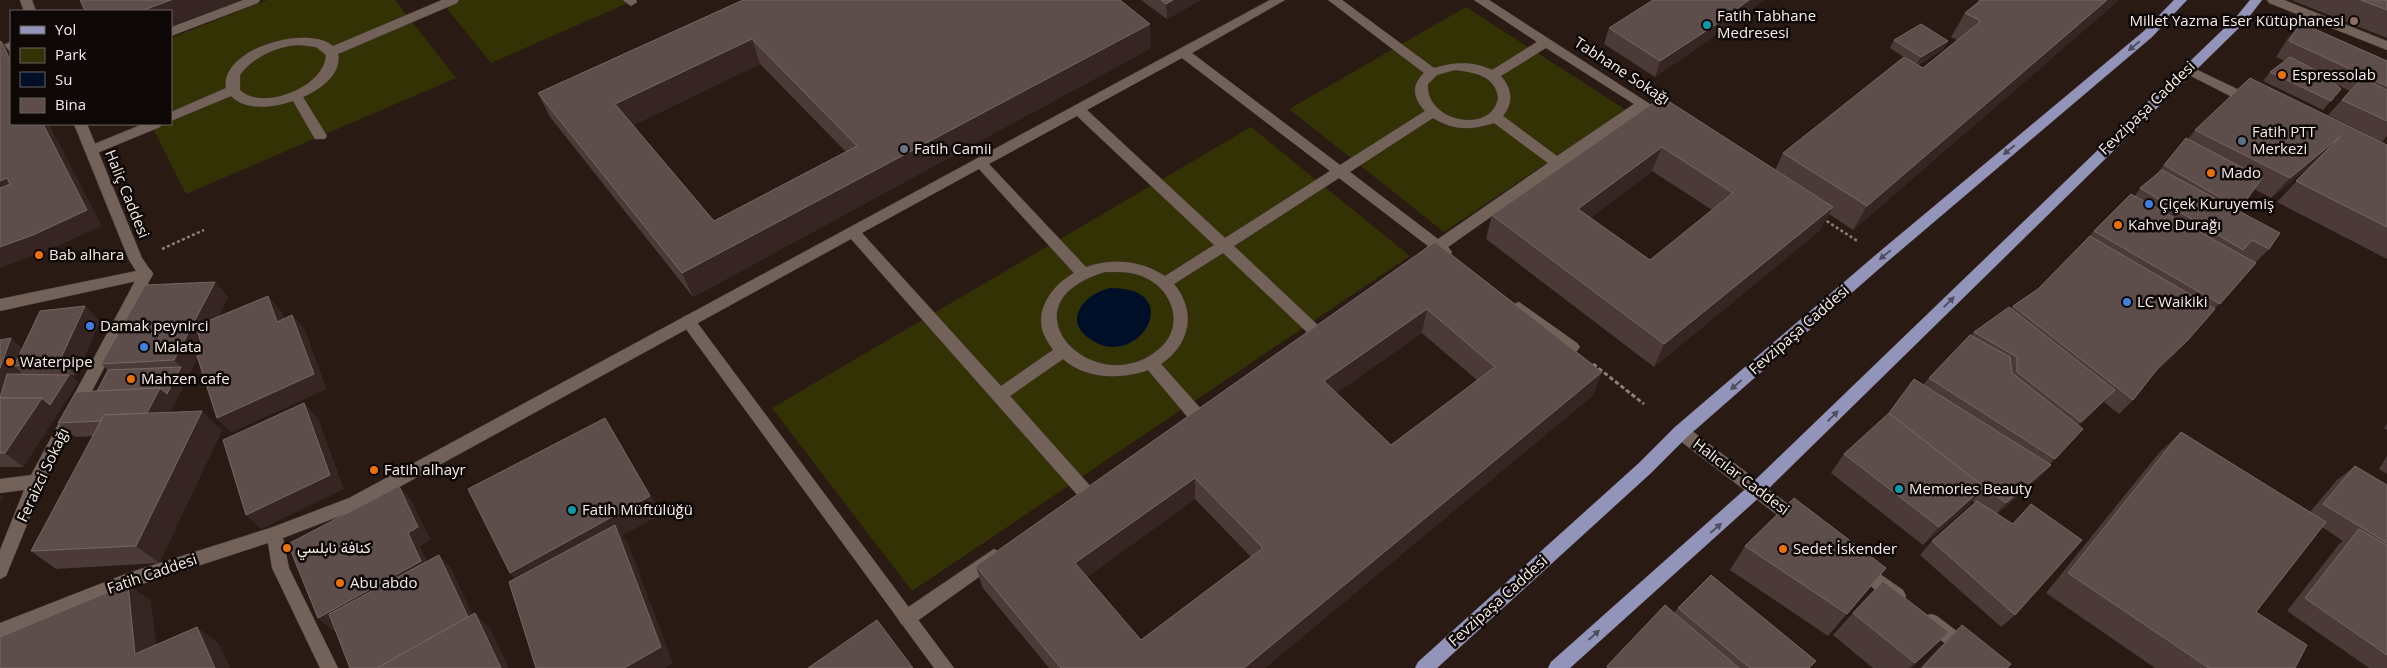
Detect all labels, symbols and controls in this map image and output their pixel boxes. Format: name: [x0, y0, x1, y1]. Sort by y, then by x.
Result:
place label: Fatih Tabhane Medresesi: [1717, 5, 1816, 42]
legend: [10, 10, 172, 125]
place label: Millet Yazma Eser Kütüphanesi: [2129, 10, 2344, 30]
marker: Millet Yazma Eser Kütüphanesi: [2348, 15, 2360, 27]
text: Yol: [55, 19, 76, 39]
marker: Fatih Tabhane Medresesi: [1701, 19, 1713, 31]
street label: Tabhane Sokağı: [1571, 32, 1674, 109]
one-way arrow: [2127, 40, 2140, 51]
text: Park: [55, 44, 86, 64]
street label: Fevzipaşa Caddesi: [2094, 56, 2199, 159]
place label: Espressolab: [2292, 64, 2376, 84]
text: Su: [55, 69, 72, 89]
marker: Espressolab: [2276, 69, 2288, 81]
text: Bina: [55, 94, 86, 114]
place label: Fatih PTT Merkezi: [2252, 121, 2317, 158]
marker: Fatih PTT Merkezi: [2236, 135, 2248, 147]
place label: Fatih Camii: [914, 138, 992, 158]
marker: Fatih Camii: [898, 143, 910, 155]
one-way arrow: [2003, 145, 2016, 156]
street label: Haliç Caddesi: [101, 147, 155, 241]
place label: Mado: [2221, 162, 2261, 182]
marker: Mado: [2205, 167, 2217, 179]
place label: Çiçek Kuruyemiş: [2159, 193, 2274, 213]
marker: Çiçek Kuruyemiş: [2143, 198, 2155, 210]
place label: Kahve Durağı: [2128, 214, 2221, 234]
marker: Kahve Durağı: [2112, 219, 2124, 231]
place label: Bab alhara: [49, 244, 124, 264]
marker: Bab alhara: [33, 249, 45, 261]
one-way arrow: [1879, 250, 1892, 261]
street label: Fevzipaşa Caddesi: [1744, 280, 1853, 378]
place label: LC Waikiki: [2137, 291, 2207, 311]
one-way arrow: [1943, 296, 1955, 308]
marker: LC Waikiki: [2121, 296, 2133, 308]
place label: Damak peynirci: [100, 315, 208, 335]
marker: Damak peynirci: [84, 320, 96, 332]
place label: Malata: [154, 336, 202, 356]
marker: Malata: [138, 341, 150, 353]
place label: Waterpipe: [20, 351, 93, 371]
marker: Waterpipe: [4, 356, 16, 368]
place label: Mahzen cafe: [141, 368, 230, 388]
marker: Mahzen cafe: [125, 373, 137, 385]
one-way arrow: [1731, 379, 1743, 391]
one-way arrow: [1827, 410, 1839, 422]
street label: Feraizci Sokağı: [12, 424, 73, 525]
street label: Halıcılar Caddesi: [1689, 433, 1794, 519]
place label: Fatih alhayr: [384, 459, 466, 479]
marker: Fatih alhayr: [368, 464, 380, 476]
place label: Memories Beauty: [1909, 478, 2032, 498]
marker: Memories Beauty: [1893, 483, 1905, 495]
place label: Fatih Müftülüğü: [582, 499, 693, 519]
marker: Fatih Müftülüğü: [566, 504, 578, 516]
one-way arrow: [1709, 523, 1722, 534]
place label: كنافة نابلسي: [297, 537, 371, 561]
place label: Sedet İskender: [1793, 538, 1897, 558]
marker: كنافة نابلسي: [281, 542, 293, 554]
marker: Sedet İskender: [1777, 543, 1789, 555]
street label: Fatih Caddesi: [104, 548, 199, 598]
street label: Fevzipaşa Caddesi: [1443, 550, 1551, 650]
place label: Abu abdo: [350, 572, 417, 592]
marker: Abu abdo: [334, 577, 346, 589]
one-way arrow: [1587, 630, 1600, 641]

